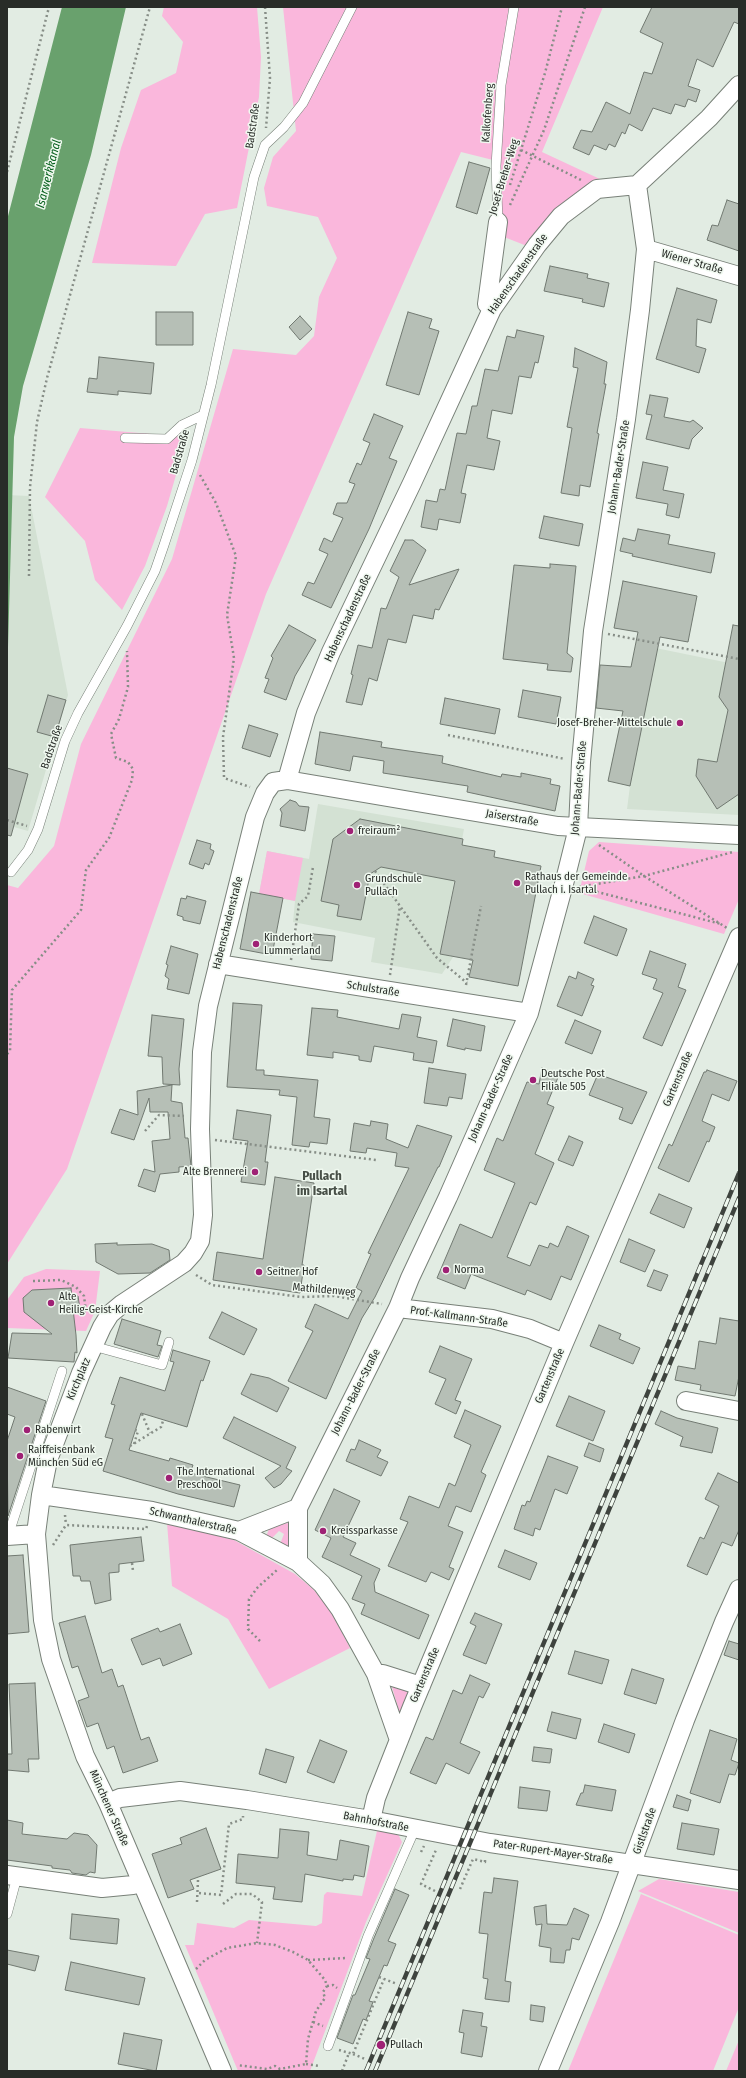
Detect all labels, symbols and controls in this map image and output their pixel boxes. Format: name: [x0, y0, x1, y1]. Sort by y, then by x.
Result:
street label: Kalkofenberg: [479, 83, 497, 143]
street label: Badstraße: [243, 102, 263, 150]
street label: Josef-Breher-Weg: [486, 137, 522, 217]
water label: Isarwerkkanal: [34, 138, 64, 210]
street label: Habenschadenstraße: [485, 231, 551, 317]
street label: Wiener Straße: [660, 247, 724, 277]
street label: Johann-Bader-Straße: [605, 419, 633, 515]
street label: Badstraße: [167, 428, 193, 476]
street label: Habenschadenstraße: [322, 572, 374, 664]
place label: Josef-Breher-Mittelschule: [557, 716, 672, 730]
marker: Josef-Breher-Mittelschule: [675, 718, 685, 728]
street label: Badstraße: [38, 723, 66, 771]
street label: Johann-Bader-Straße: [568, 740, 590, 836]
street label: Jaiserstraße: [485, 807, 539, 829]
place label: freiraum²: [358, 824, 400, 838]
marker: freiraum²: [345, 826, 355, 836]
place label: Rathaus der Gemeinde Pullach i. Isartal: [525, 870, 627, 896]
place label: Grundschule Pullach: [365, 872, 422, 898]
street label: Habenschadenstraße: [210, 875, 246, 971]
marker: Rathaus der Gemeinde Pullach i. Isartal: [512, 878, 522, 888]
marker: Grundschule Pullach: [352, 880, 362, 890]
place label: Kinderhort Lummerland: [264, 931, 321, 957]
marker: Kinderhort Lummerland: [251, 939, 261, 949]
street label: Schulstraße: [346, 978, 400, 1000]
street label: Gartenstraße: [660, 1049, 696, 1109]
street label: Johann-Bader-Straße: [466, 1052, 516, 1144]
place label: Deutsche Post Filiale 505: [541, 1067, 605, 1093]
marker: Deutsche Post Filiale 505: [528, 1075, 538, 1085]
place label: Alte Brennerei: [183, 1165, 247, 1179]
marker: Alte Brennerei: [250, 1167, 260, 1177]
district label: Pullach im Isartal: [297, 1168, 347, 1199]
place label: Norma: [454, 1263, 484, 1277]
place label: Seitner Hof: [267, 1265, 318, 1279]
marker: Norma: [441, 1265, 451, 1275]
marker: Seitner Hof: [254, 1267, 264, 1277]
street label: Mathildenweg: [292, 1281, 356, 1299]
place label: Alte Heilig-Geist-Kirche: [59, 1290, 143, 1316]
marker: Alte Heilig-Geist-Kirche: [46, 1298, 56, 1308]
street label: Prof.-Kallmann-Straße: [409, 1304, 509, 1330]
street label: Gartenstraße: [532, 1346, 568, 1406]
street label: Johann-Bader-Straße: [329, 1347, 383, 1437]
street label: Kirchplatz: [64, 1356, 94, 1402]
place label: Rabenwirt: [35, 1423, 81, 1437]
marker: Rabenwirt: [22, 1425, 32, 1435]
place label: Raiffeisenbank München Süd eG: [28, 1443, 103, 1469]
marker: Raiffeisenbank München Süd eG: [15, 1451, 25, 1461]
place label: The International Preschool: [177, 1465, 255, 1491]
marker: The International Preschool: [164, 1473, 174, 1483]
street label: Schwanthalerstraße: [148, 1505, 238, 1537]
place label: Kreissparkasse: [331, 1524, 398, 1538]
marker: Kreissparkasse: [318, 1526, 328, 1536]
street label: Gartenstraße: [407, 1645, 443, 1705]
street label: Münchener Straße: [86, 1768, 132, 1848]
street label: Gistlstraße: [630, 1806, 660, 1856]
street label: Bahnhofstraße: [342, 1809, 410, 1835]
street label: Pater-Rupert-Mayer-Straße: [492, 1837, 614, 1867]
place label: Pullach: [390, 2038, 423, 2052]
marker: Pullach: [375, 2039, 387, 2051]

